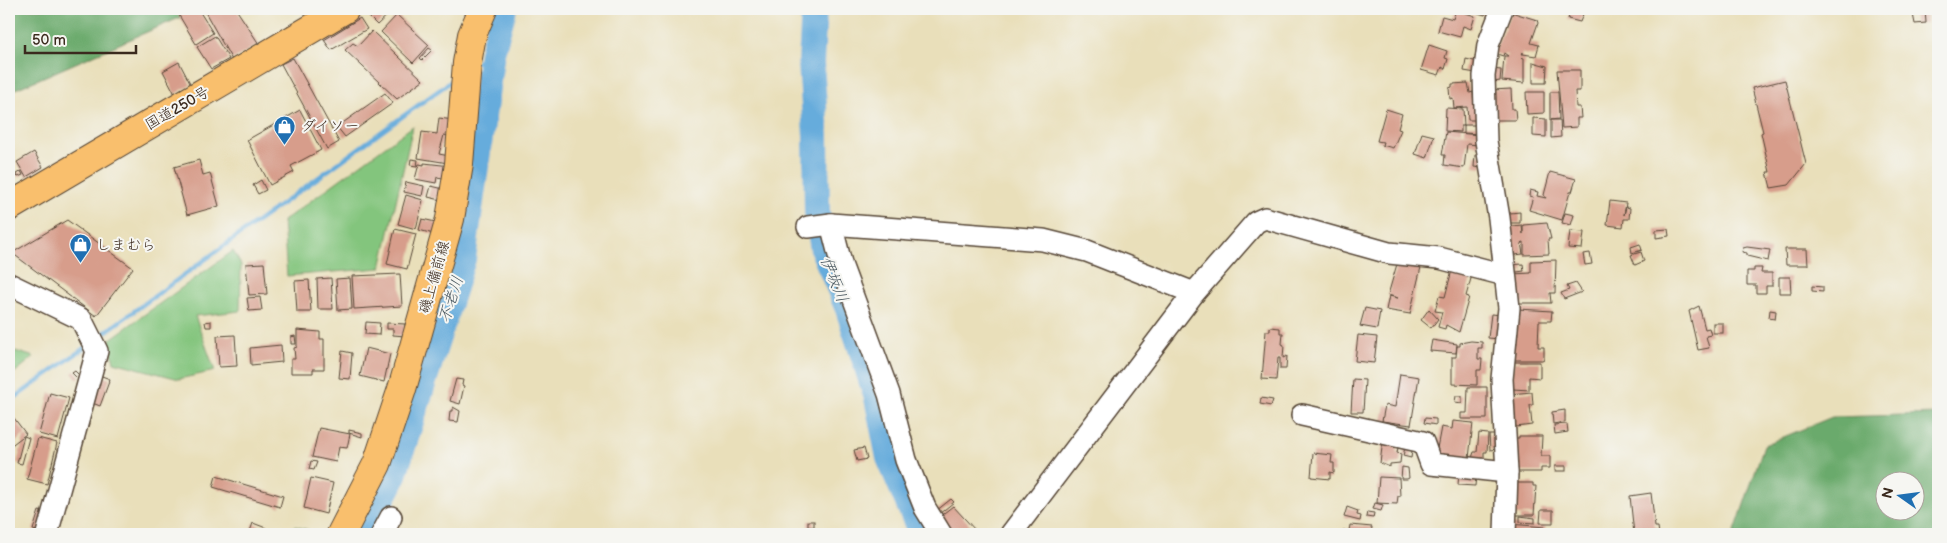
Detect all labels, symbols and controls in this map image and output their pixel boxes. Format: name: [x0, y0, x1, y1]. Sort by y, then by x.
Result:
scale bar: [25, 22, 136, 54]
text: 50 m: [32, 31, 66, 50]
street label: 国道250号: [142, 82, 213, 134]
shop icon: ダイソー: [273, 114, 297, 145]
place label: ダイソー: [301, 117, 360, 136]
shop icon: しまむら: [68, 233, 92, 264]
place label: しまむら: [96, 236, 156, 255]
street label: 磯上備前線: [415, 238, 454, 316]
water label: 伊坂川: [816, 254, 851, 305]
water label: 不老川: [435, 274, 468, 325]
north arrow: [1874, 470, 1924, 520]
text: N: [1878, 486, 1897, 500]

